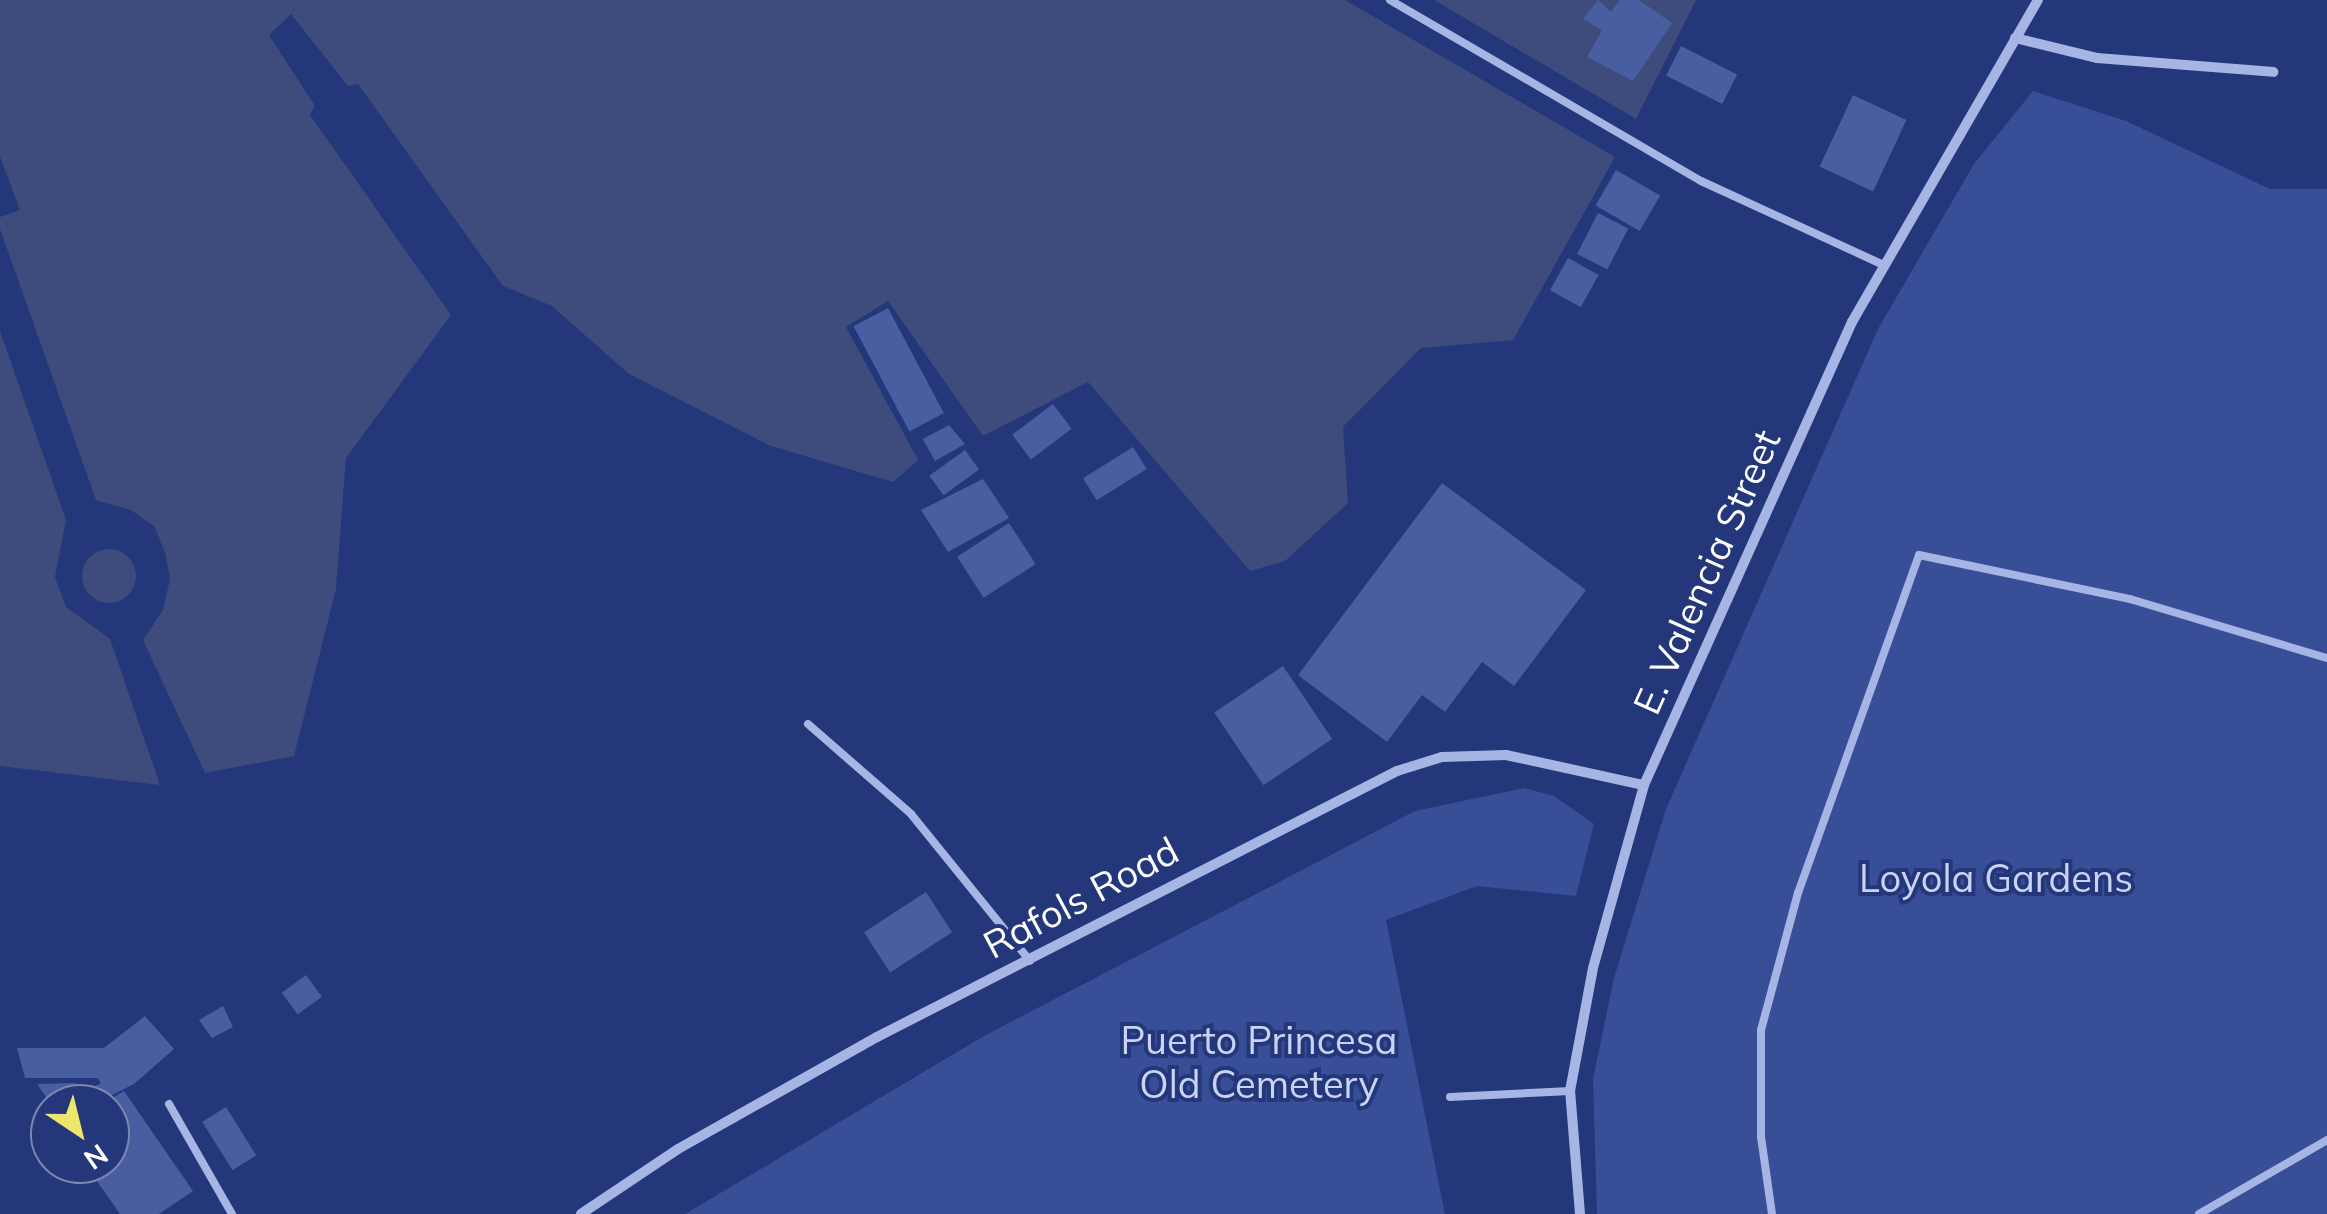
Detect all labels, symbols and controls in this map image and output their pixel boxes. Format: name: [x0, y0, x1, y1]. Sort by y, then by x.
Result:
street label: E. Valencia Street: [1624, 423, 1790, 721]
street label: Rafols Road: [976, 828, 1186, 968]
park label: Loyola Gardens: [1859, 856, 2133, 902]
park label: Puerto Princesa Old Cemetery: [1121, 1018, 1397, 1108]
north arrow: [30, 1084, 130, 1184]
text: N: [78, 1137, 115, 1178]

